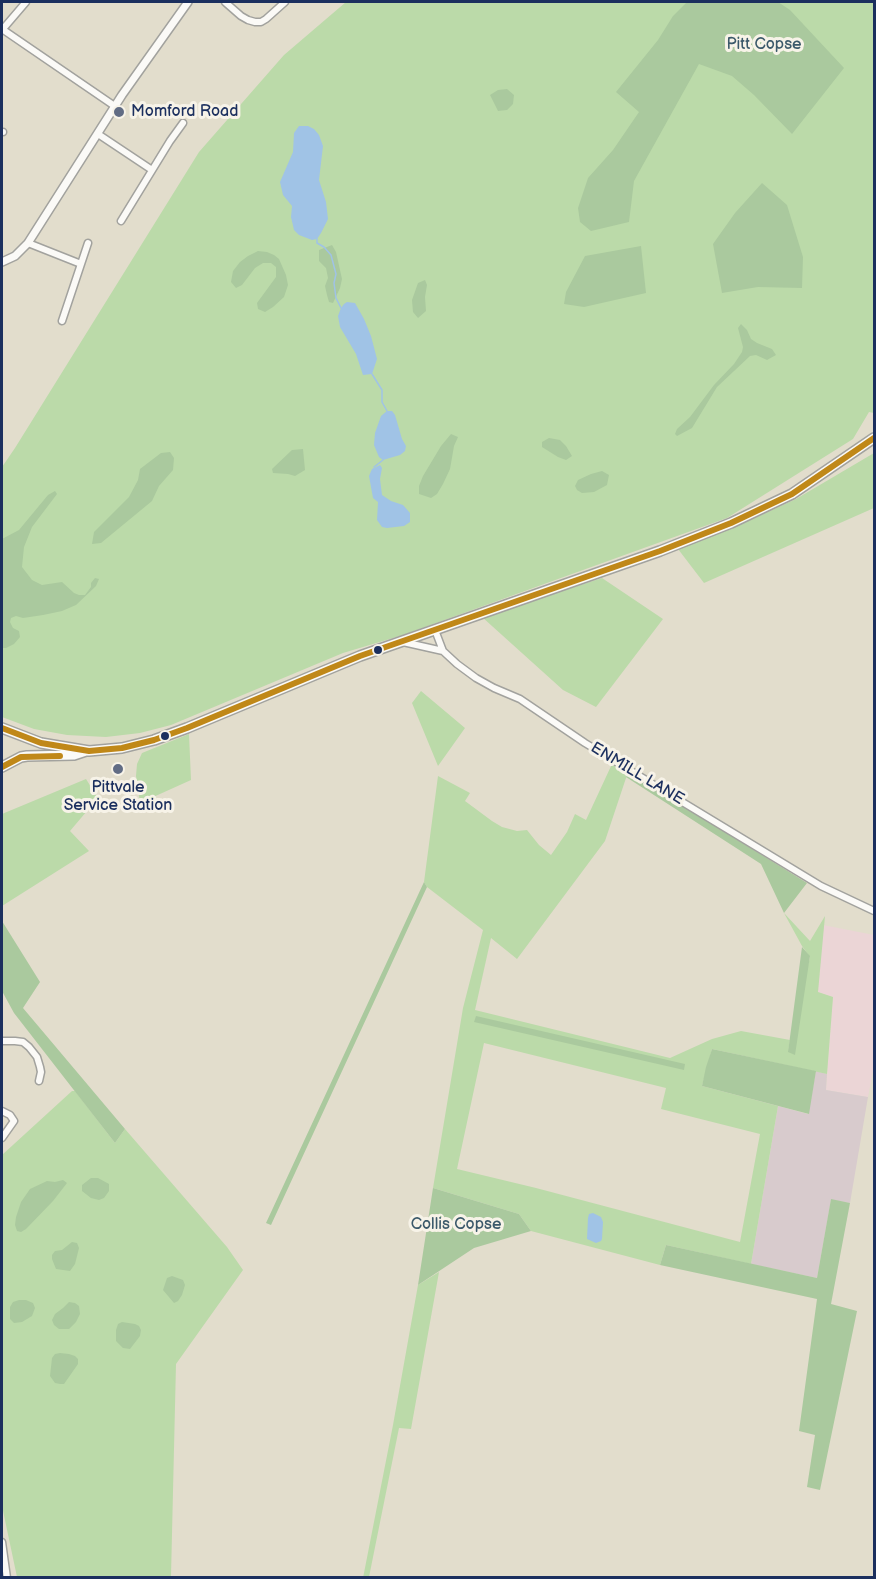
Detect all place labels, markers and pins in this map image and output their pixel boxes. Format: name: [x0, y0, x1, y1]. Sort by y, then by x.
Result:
place label: Momford Road: [131, 102, 238, 122]
marker: Momford Road: [112, 105, 126, 119]
unlabelled marker: [372, 644, 384, 656]
unlabelled marker: [159, 730, 171, 742]
marker: Pittvale Service Station: [111, 762, 125, 776]
place label: Pittvale Service Station: [64, 778, 172, 816]

